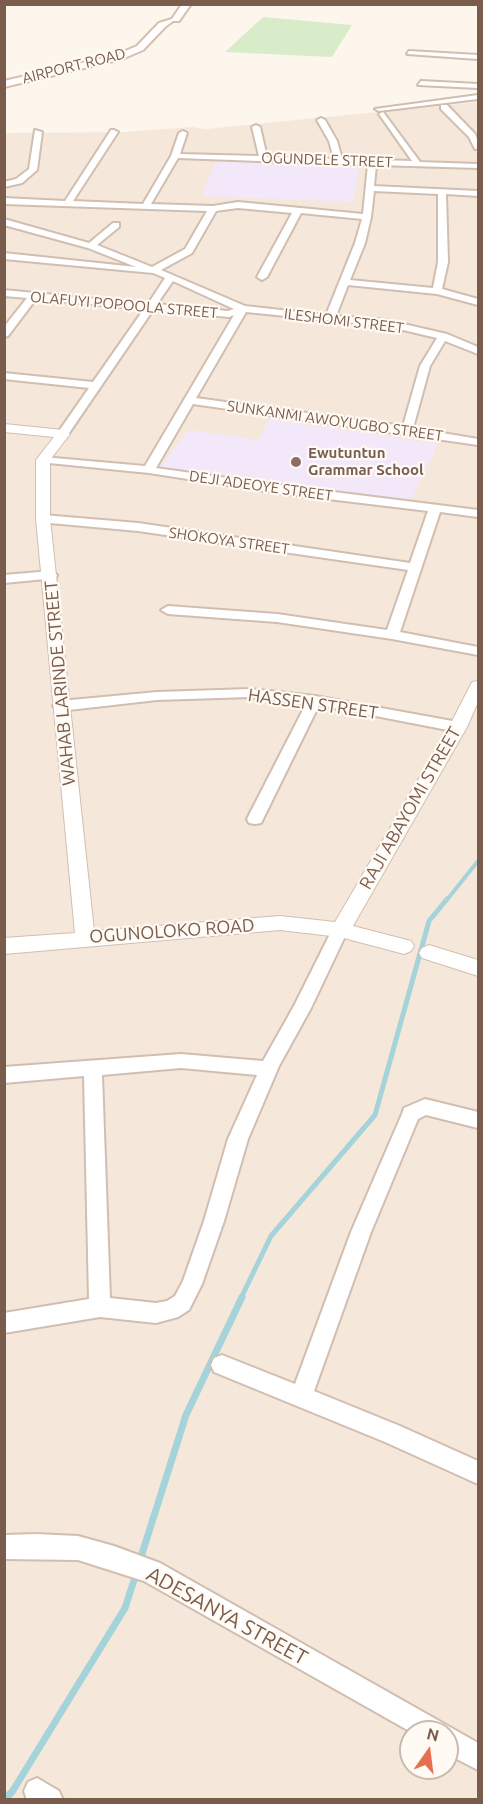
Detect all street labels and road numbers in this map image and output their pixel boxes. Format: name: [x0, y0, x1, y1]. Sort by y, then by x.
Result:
street label: AIRPORT ROAD: [20, 44, 128, 88]
street label: OGUNDELE STREET: [261, 149, 393, 171]
street label: OLAFUYI POPOOLA STREET: [29, 288, 219, 322]
street label: ILESHOMI STREET: [283, 305, 405, 337]
street label: SUNKANMI AWOYUGBO STREET: [226, 397, 444, 445]
street label: DEJI ADEOYE STREET: [188, 467, 334, 505]
street label: SHOKOYA STREET: [168, 524, 290, 558]
street label: WAHAB LARINDE STREET: [40, 580, 80, 786]
street label: HASSEN STREET: [246, 684, 380, 724]
street label: RAJI ABAYOMI STREET: [355, 723, 465, 893]
street label: OGUNOLOKO ROAD: [89, 914, 255, 948]
street label: ADESANYA STREET: [142, 1561, 312, 1671]

